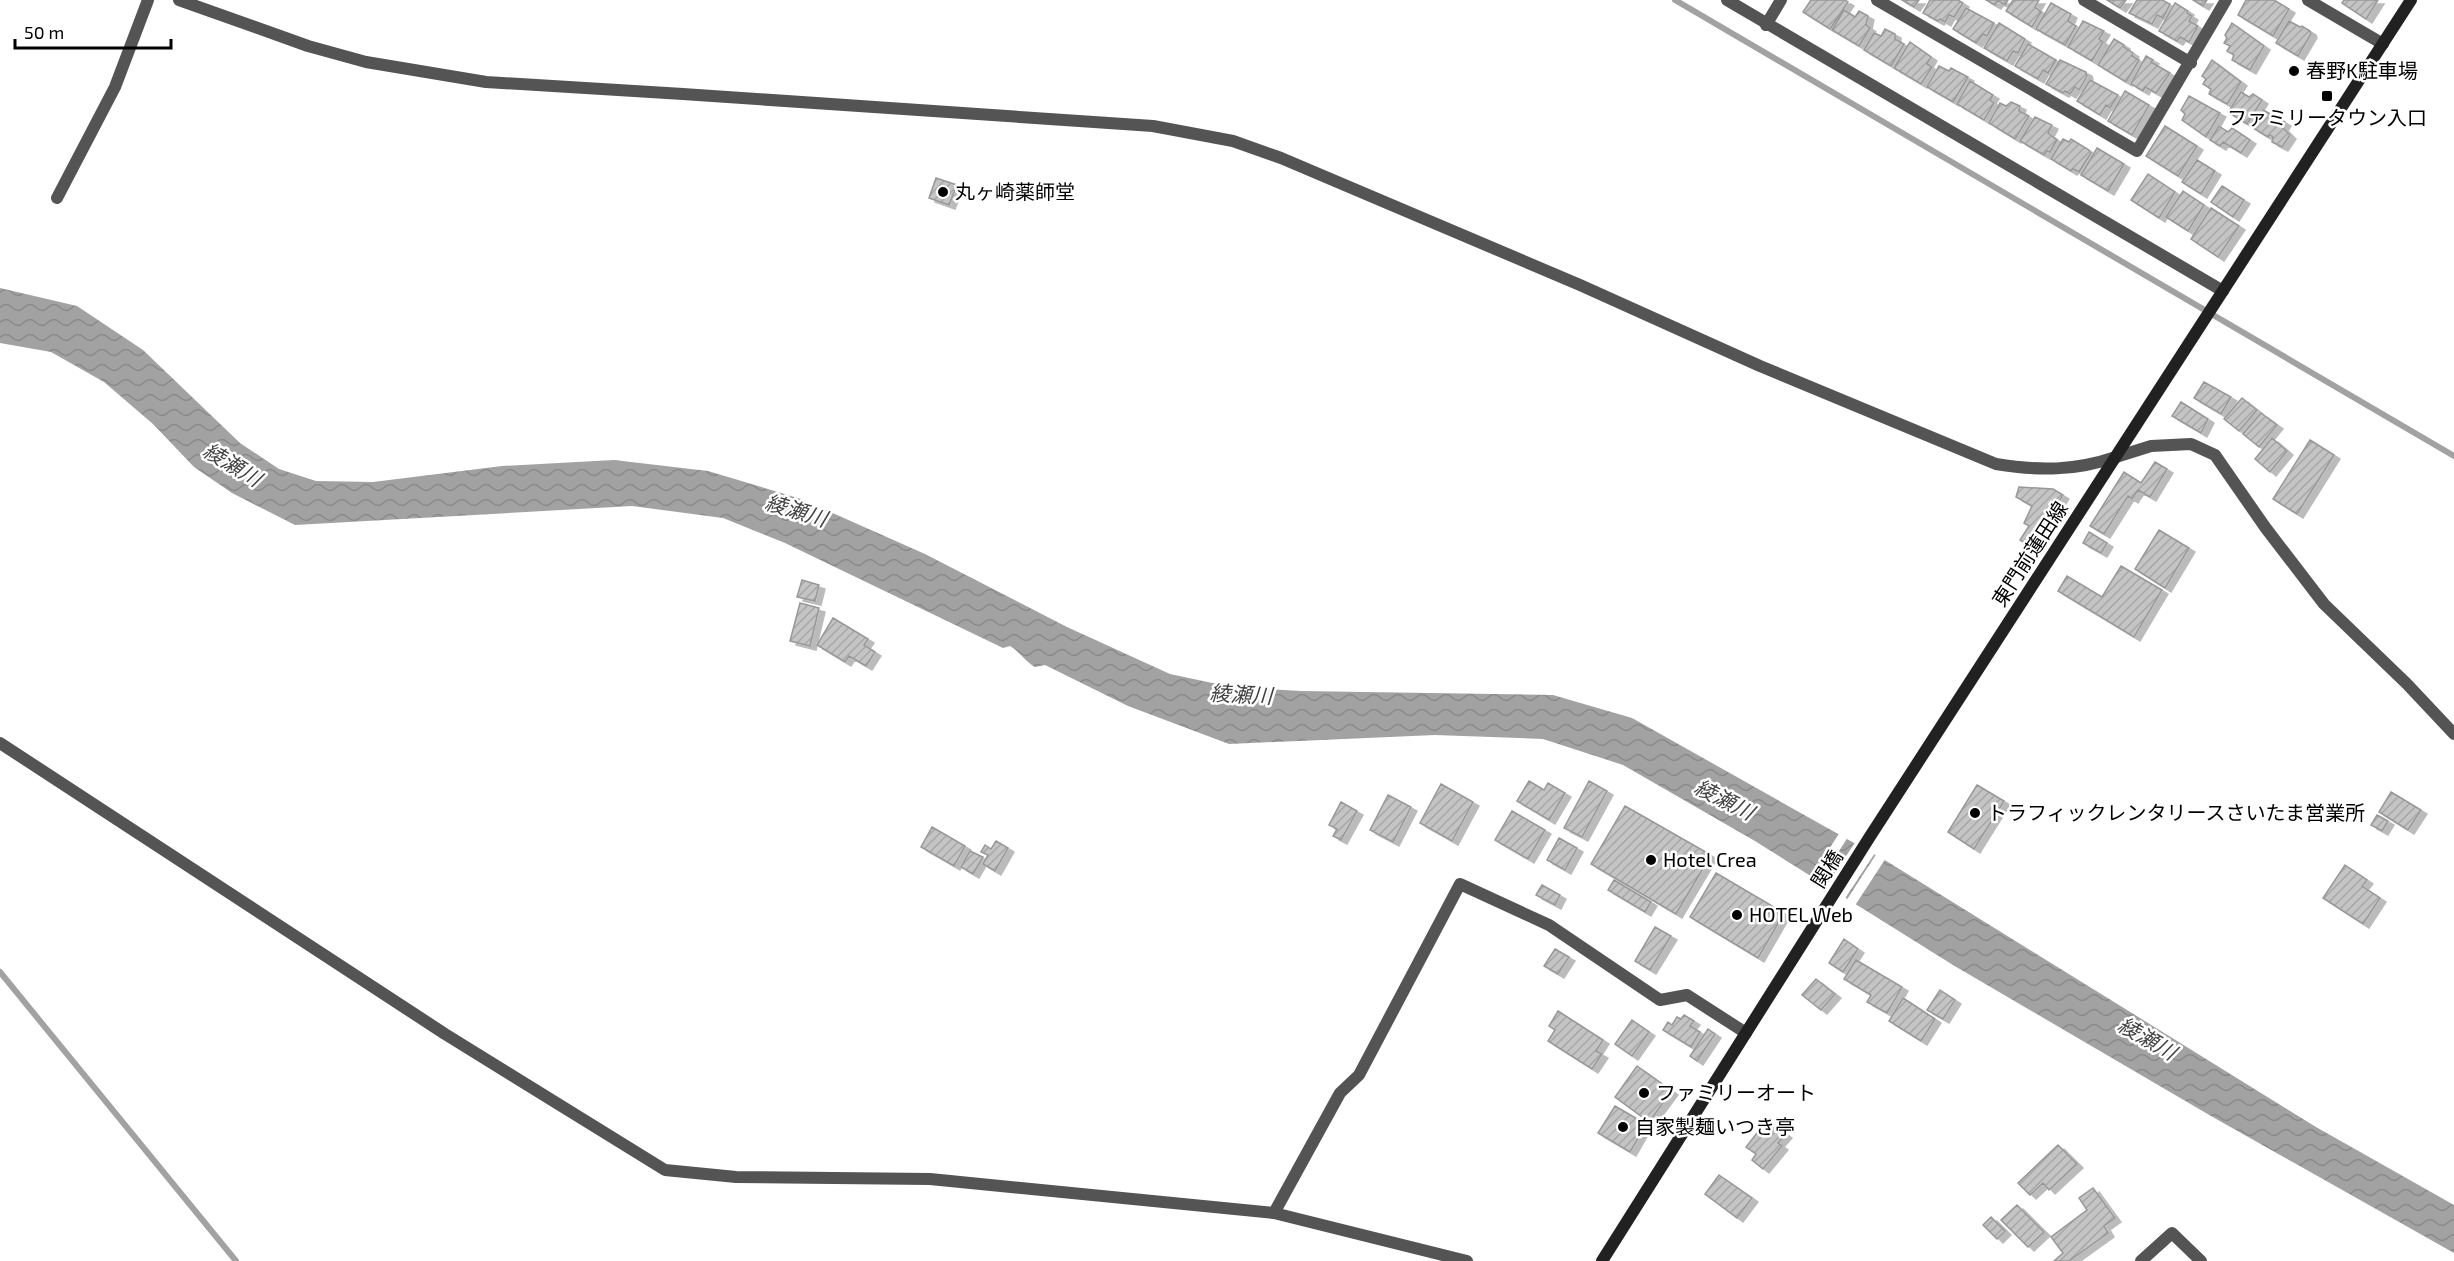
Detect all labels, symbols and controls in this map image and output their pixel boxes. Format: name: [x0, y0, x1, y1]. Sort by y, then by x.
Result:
scale bar: [15, 12, 171, 50]
text: 50 m: [24, 21, 64, 43]
place label: 春野K駐車場: [2306, 58, 2418, 82]
marker: 春野K駐車場: [2287, 64, 2301, 78]
marker: ファミリータウン入口: [2320, 89, 2334, 103]
place label: ファミリータウン入口: [2227, 105, 2427, 129]
place label: 丸ヶ崎薬師堂: [955, 179, 1075, 203]
marker: 丸ヶ崎薬師堂: [936, 185, 950, 199]
water label: 綾瀬川: [199, 437, 268, 492]
water label: 綾瀬川: [763, 488, 832, 531]
street label: 東門前蓮田線: [1986, 497, 2072, 610]
water label: 綾瀬川: [1209, 679, 1275, 708]
water label: 綾瀬川: [1691, 773, 1760, 825]
place label: トラフィックレンタリースさいたま営業所: [1987, 800, 2365, 824]
marker: トラフィックレンタリースさいたま営業所: [1968, 806, 1982, 820]
street label: 関橋: [1805, 845, 1847, 892]
place label: Hotel Crea: [1663, 847, 1757, 871]
marker: Hotel Crea: [1644, 853, 1658, 867]
place label: HOTEL Web: [1749, 902, 1853, 926]
marker: HOTEL Web: [1730, 908, 1744, 922]
water label: 綾瀬川: [2114, 1011, 2183, 1065]
place label: ファミリーオート: [1656, 1080, 1816, 1104]
marker: ファミリーオート: [1637, 1086, 1651, 1100]
place label: 自家製麺いつき亭: [1635, 1114, 1795, 1138]
marker: 自家製麺いつき亭: [1616, 1120, 1630, 1134]

